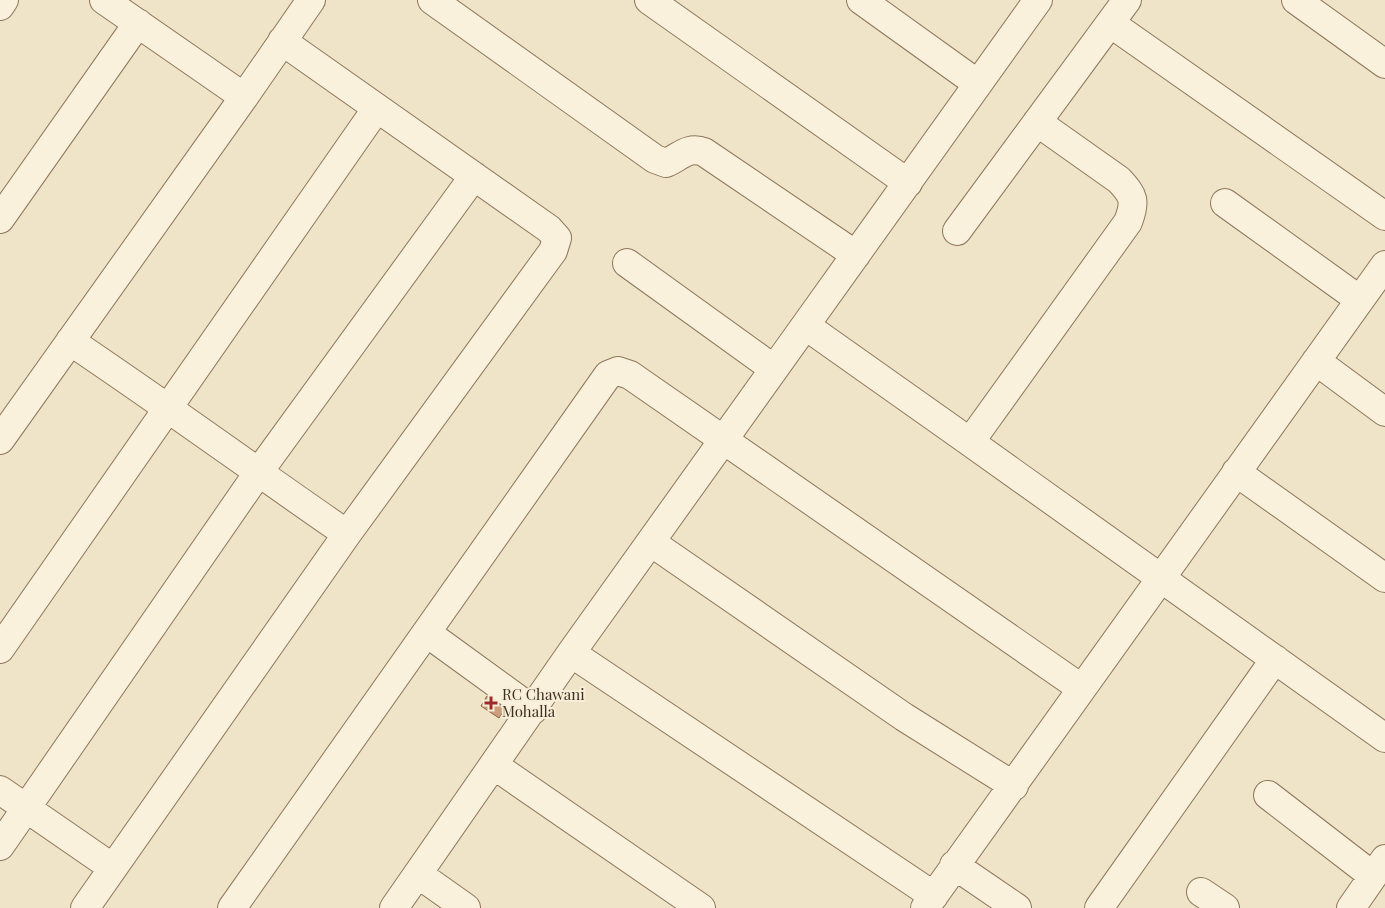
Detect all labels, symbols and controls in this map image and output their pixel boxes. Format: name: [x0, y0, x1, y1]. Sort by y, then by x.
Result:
place label: RC Chawani Mohalla: [502, 684, 585, 721]
marker: RC Chawani Mohalla: [484, 696, 498, 710]

